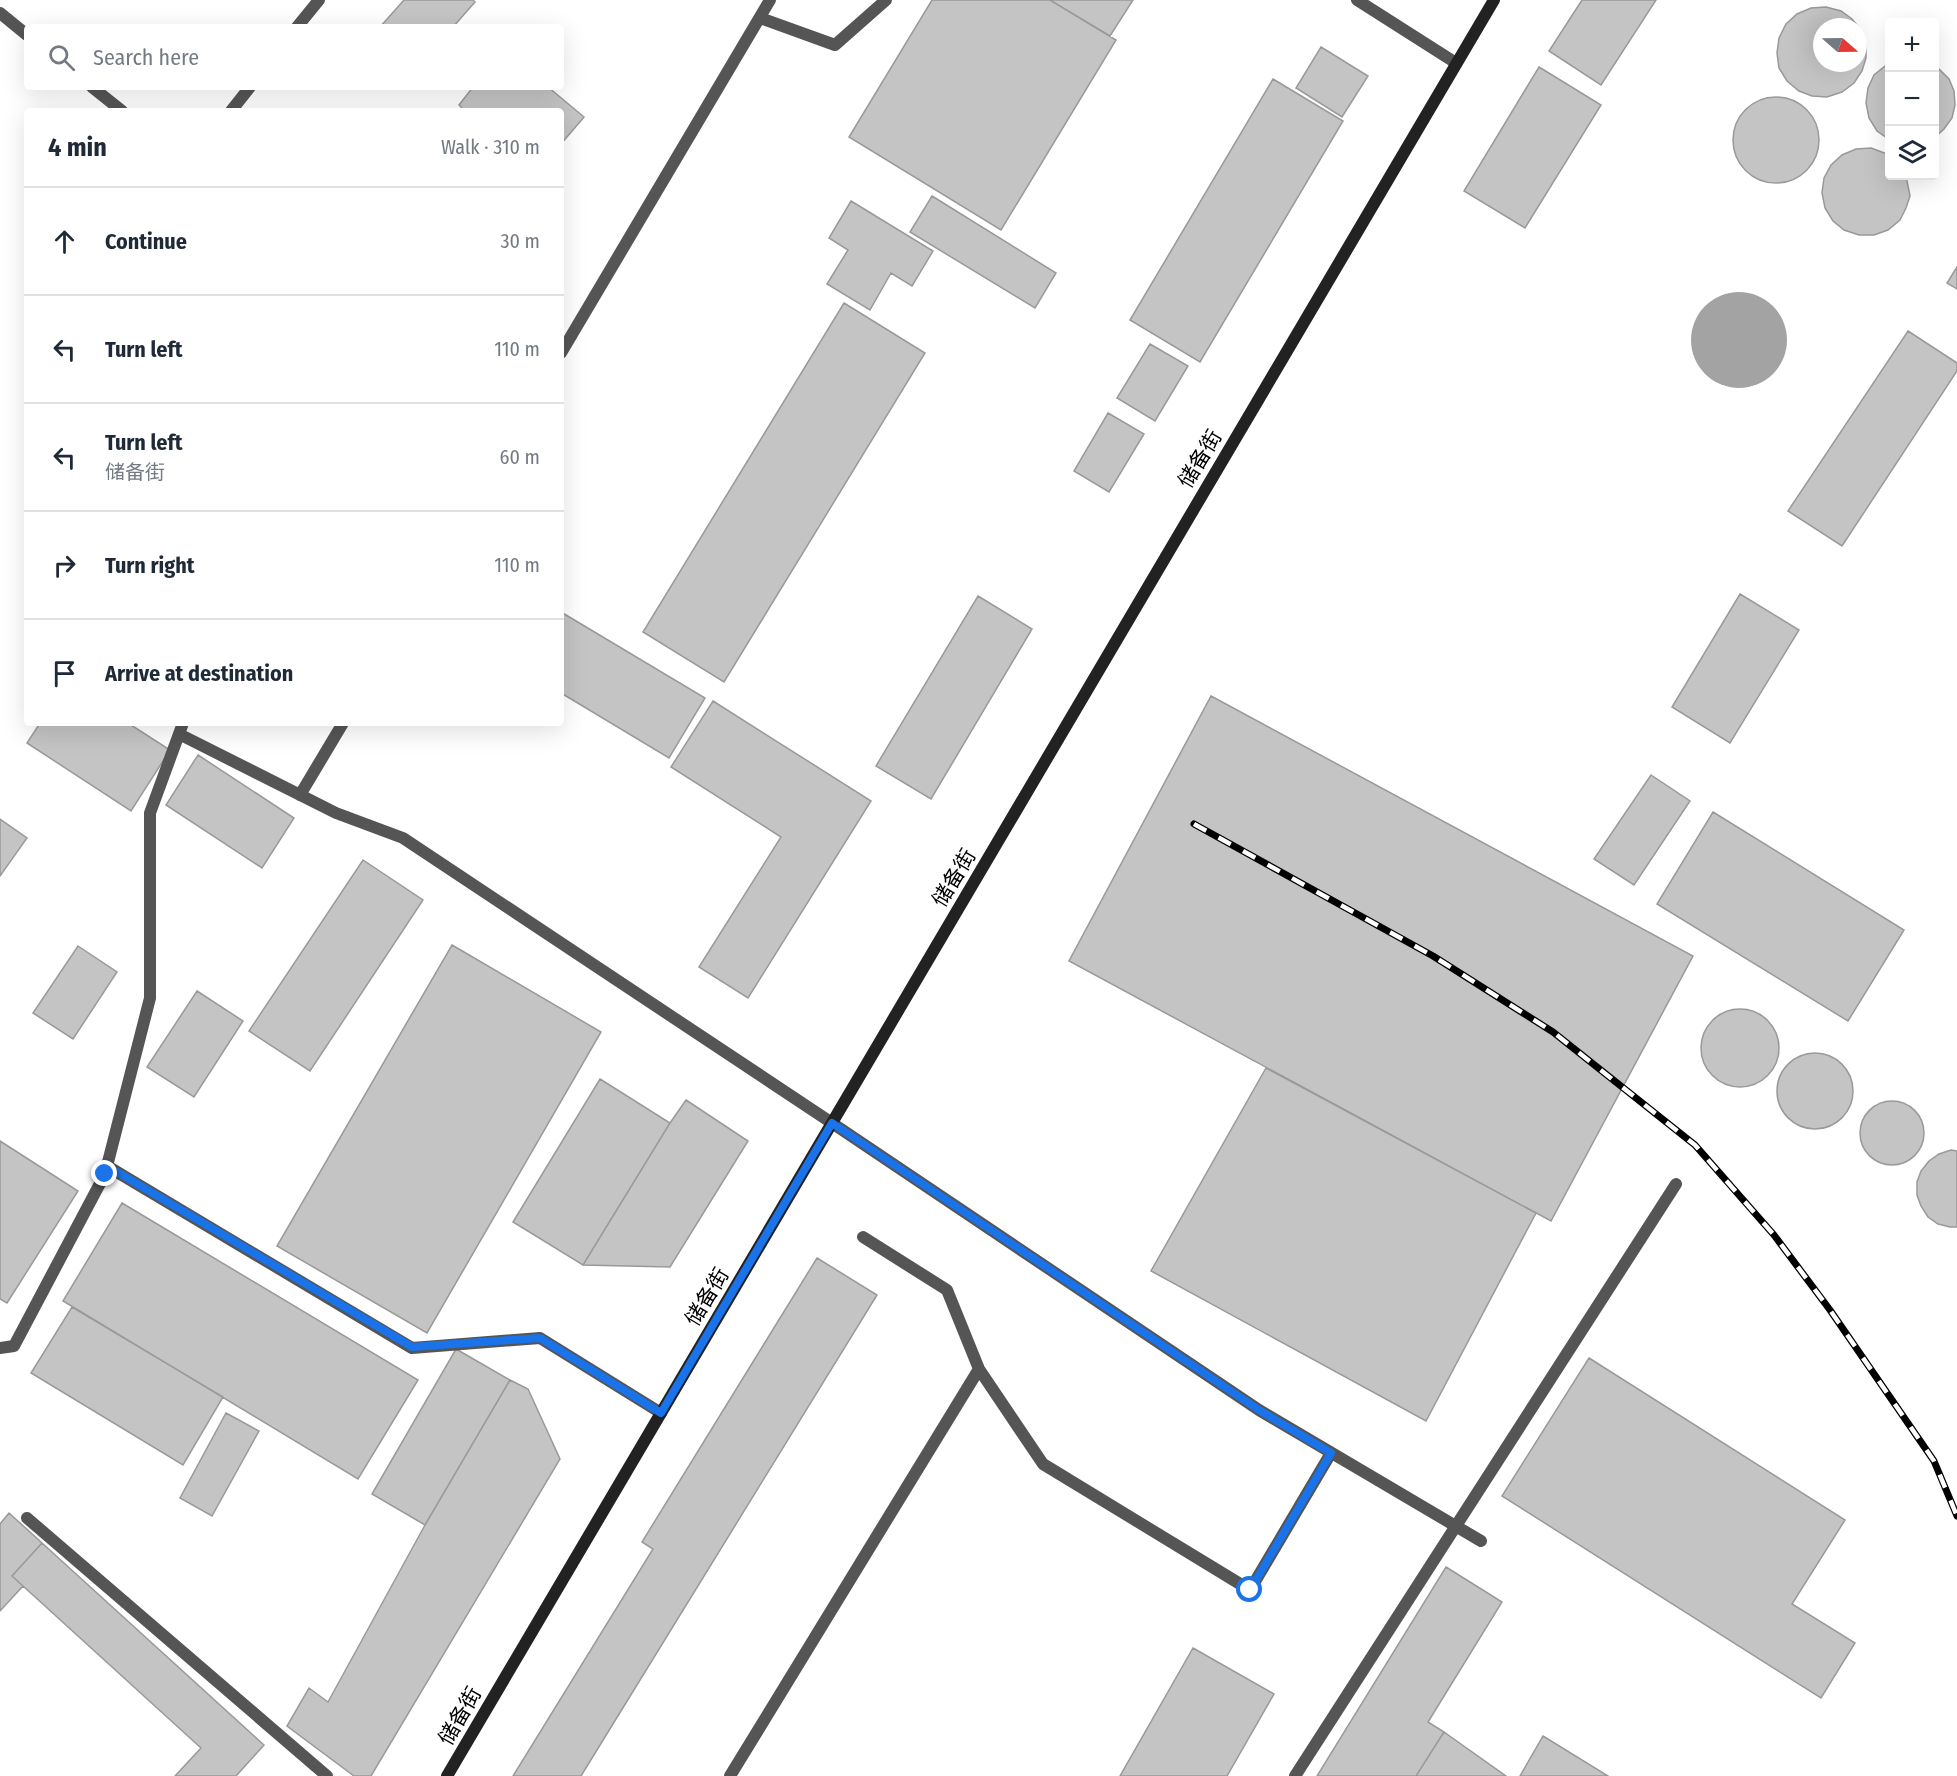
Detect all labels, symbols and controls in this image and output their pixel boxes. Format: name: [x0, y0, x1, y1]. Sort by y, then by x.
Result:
north arrow: [1813, 18, 1867, 72]
map controls: [1885, 18, 1939, 180]
button: +: [1885, 18, 1939, 72]
search box: [24, 24, 564, 90]
icon: search: [45, 41, 78, 74]
text: Search here: [93, 44, 199, 71]
button: −: [1885, 72, 1939, 126]
button: layers: [1885, 126, 1939, 180]
text: 4 min: [48, 132, 107, 163]
text: Walk · 310 m: [441, 135, 540, 159]
icon: ahead: [48, 225, 81, 258]
text: Continue: [105, 228, 187, 255]
text: 30 m: [500, 229, 540, 253]
icon: left: [48, 333, 81, 366]
text: Turn left: [105, 336, 183, 363]
text: 110 m: [494, 337, 540, 361]
street label: 储备街: [1173, 425, 1227, 493]
text: Turn left: [105, 429, 183, 456]
icon: left: [48, 441, 81, 474]
text: 60 m: [500, 445, 540, 469]
text: 储备街: [105, 460, 165, 484]
icon: right: [48, 549, 81, 582]
text: Turn right: [105, 552, 194, 579]
text: 110 m: [494, 553, 540, 577]
icon: arrive: [48, 657, 81, 690]
text: Arrive at destination: [105, 660, 293, 687]
street label: 储备街: [927, 844, 981, 912]
route end: [91, 1160, 117, 1186]
street label: 储备街: [680, 1263, 734, 1331]
route start: [1236, 1576, 1262, 1602]
street label: 储备街: [433, 1682, 487, 1750]

